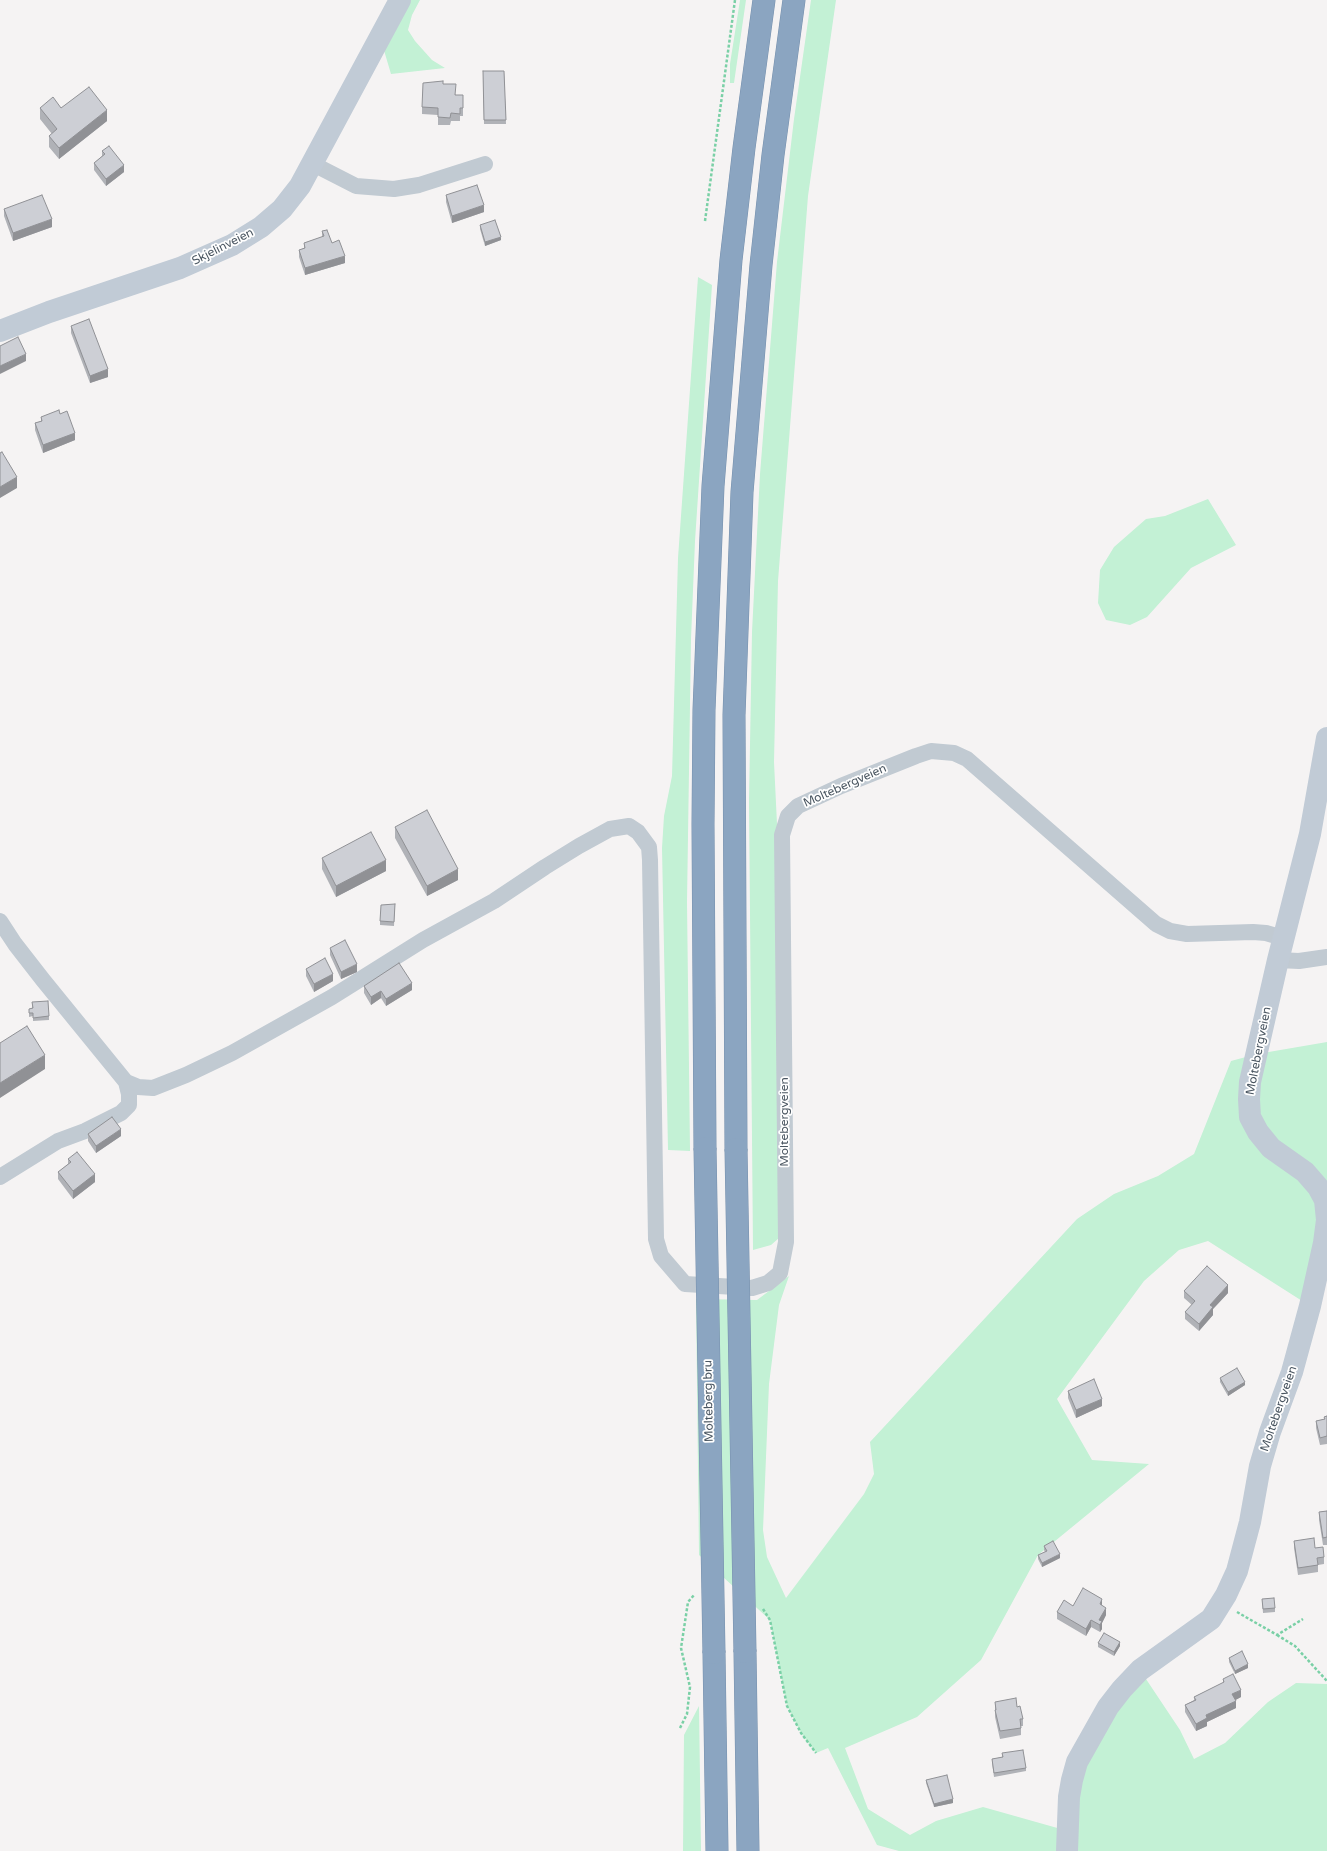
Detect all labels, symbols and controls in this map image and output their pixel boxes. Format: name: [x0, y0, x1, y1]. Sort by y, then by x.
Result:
street label: Skjelinveien: [190, 225, 256, 269]
street label: Moltebergveien: [801, 761, 889, 811]
street label: Moltebergveien: [1243, 1006, 1275, 1096]
street label: Moltebergveien: [778, 1077, 792, 1167]
street label: Molteberg bru: [701, 1360, 717, 1442]
street label: Moltebergveien: [1258, 1364, 1300, 1454]

